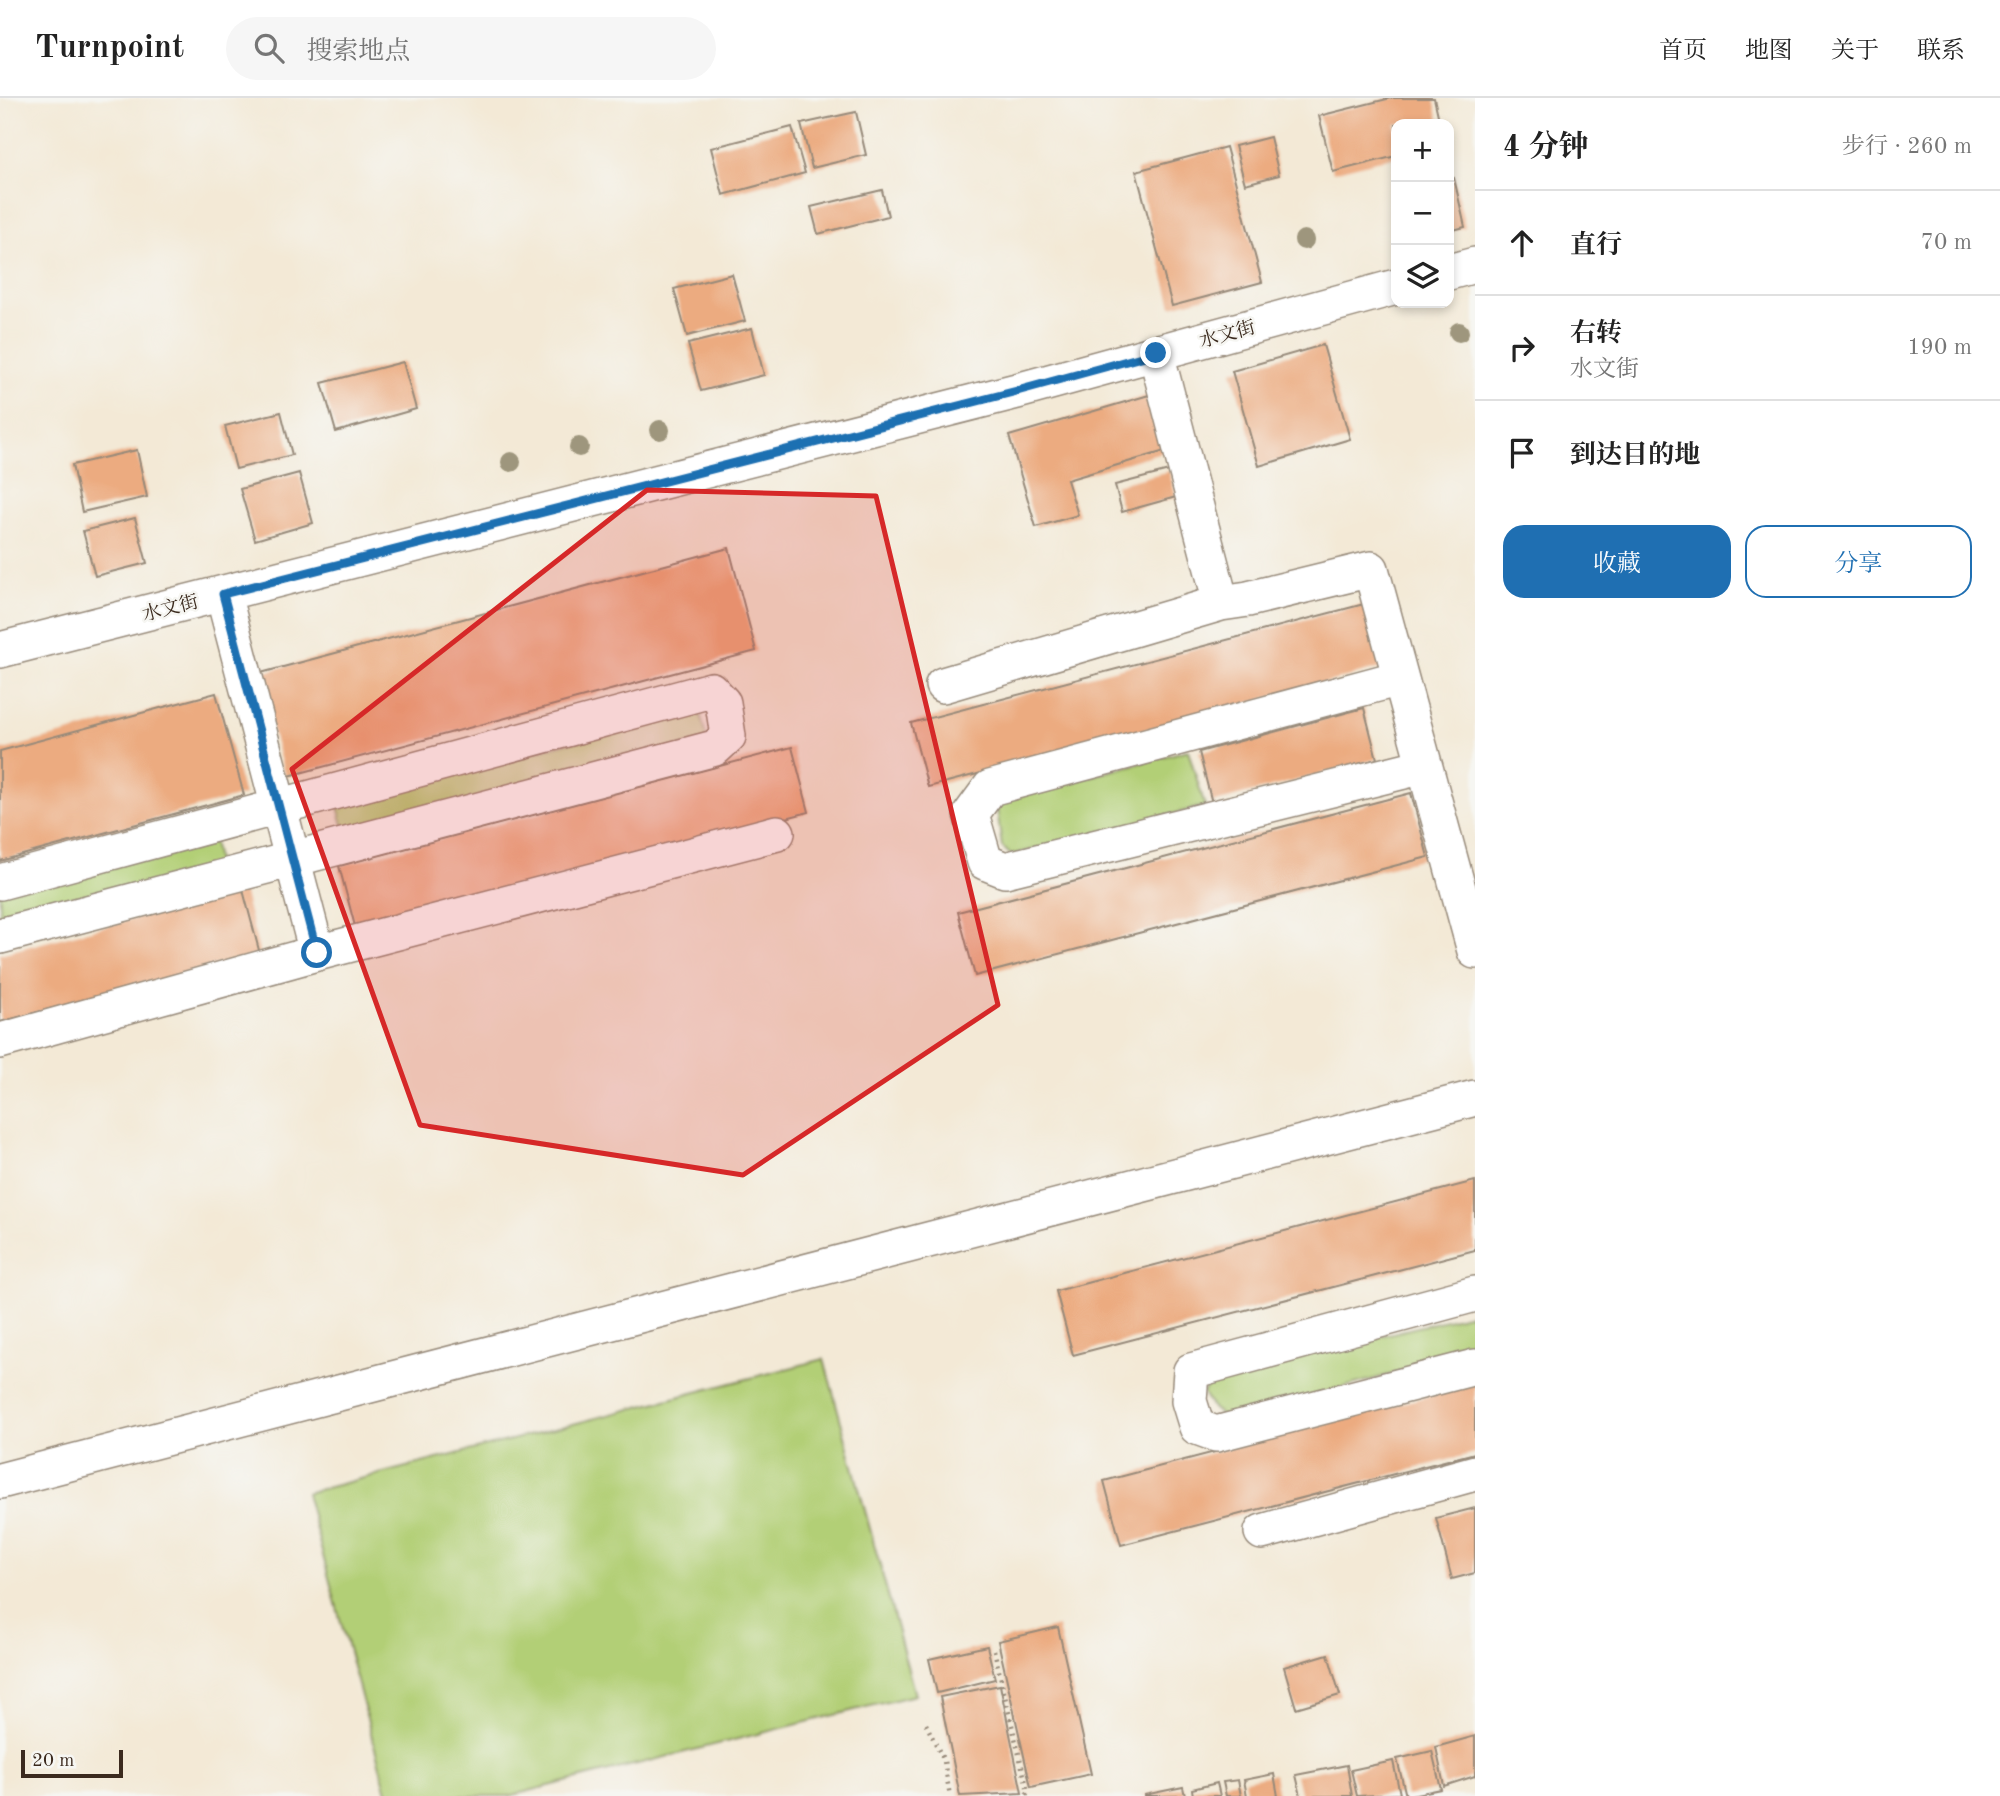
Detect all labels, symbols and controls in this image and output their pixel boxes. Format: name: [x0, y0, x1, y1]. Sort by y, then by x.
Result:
search box: [226, 17, 716, 80]
icon: search: [250, 29, 288, 67]
text: Turnpoint: [35, 32, 184, 65]
text: 搜索地点: [306, 39, 410, 65]
text: 首页: [1659, 40, 1707, 64]
text: 地图: [1745, 40, 1793, 64]
text: 关于: [1831, 40, 1879, 64]
text: 联系: [1917, 40, 1965, 64]
map controls: [1391, 119, 1454, 308]
button: +: [1391, 119, 1454, 182]
text: 4 分钟: [1503, 133, 1589, 163]
text: 步行 · 260 m: [1842, 135, 1972, 158]
button: −: [1391, 182, 1454, 245]
icon: ahead: [1503, 224, 1541, 262]
text: 70 m: [1921, 231, 1972, 254]
text: 直行: [1570, 233, 1622, 259]
button: layers: [1391, 245, 1454, 308]
street label: 水文街: [1197, 317, 1258, 352]
text: 右转: [1570, 321, 1622, 347]
icon: right: [1503, 329, 1541, 367]
text: 190 m: [1907, 336, 1972, 359]
route end: [1140, 337, 1171, 368]
text: 水文街: [1570, 358, 1639, 381]
icon: arrive: [1503, 434, 1541, 472]
text: 到达目的地: [1570, 443, 1700, 469]
button: 收藏: [1503, 525, 1731, 598]
button: 分享: [1745, 525, 1972, 598]
street label: 水文街: [140, 591, 201, 626]
route start: [301, 937, 332, 968]
scale bar: [21, 1747, 122, 1779]
text: 20 m: [32, 1752, 74, 1771]

